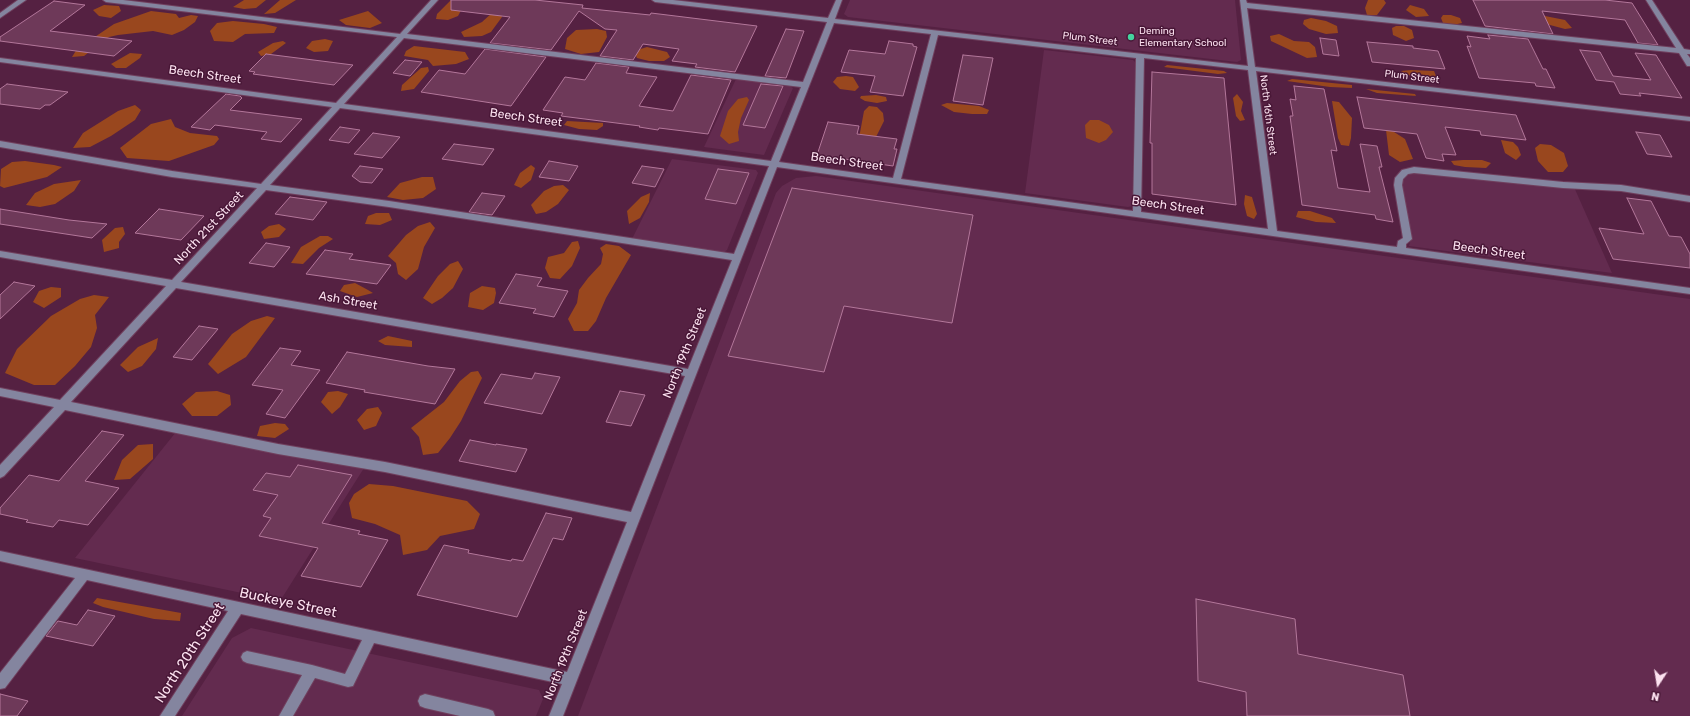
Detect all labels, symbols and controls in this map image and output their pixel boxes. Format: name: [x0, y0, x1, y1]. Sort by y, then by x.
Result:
place label: Deming Elementary School: [1139, 25, 1227, 48]
street label: Plum Street: [1062, 30, 1118, 48]
marker: Deming Elementary School: [1126, 32, 1136, 42]
street label: Beech Street: [168, 63, 242, 87]
street label: Plum Street: [1384, 68, 1440, 86]
street label: North 16th Street: [1257, 74, 1279, 156]
street label: Beech Street: [489, 106, 563, 130]
street label: Beech Street: [810, 150, 884, 174]
street label: North 21st Street: [171, 188, 247, 268]
street label: Beech Street: [1131, 194, 1205, 218]
street label: Beech Street: [1452, 239, 1526, 263]
street label: Ash Street: [318, 289, 378, 313]
street label: North 19th Street: [660, 306, 710, 400]
street label: Buckeye Street: [238, 584, 338, 622]
street label: North 20th Street: [151, 600, 229, 706]
street label: North 19th Street: [541, 608, 591, 702]
north arrow: [1638, 664, 1678, 704]
text: N: [1650, 689, 1661, 703]

